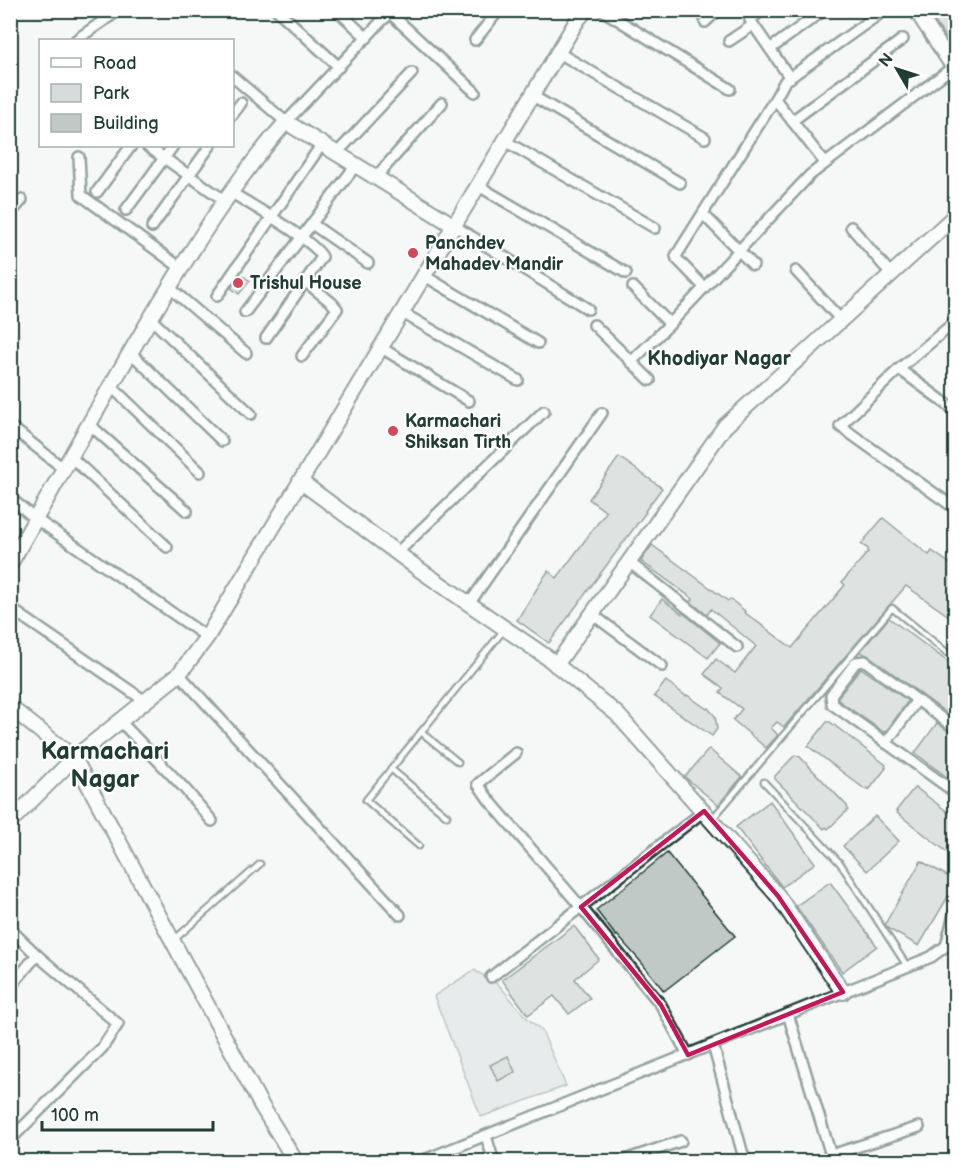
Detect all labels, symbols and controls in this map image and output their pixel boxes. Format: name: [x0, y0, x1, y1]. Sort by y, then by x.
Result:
legend: [39, 39, 234, 147]
north arrow: [867, 39, 927, 99]
text: N: [875, 50, 898, 71]
text: Road: [93, 53, 137, 74]
text: Park: [93, 83, 129, 104]
text: Building: [93, 113, 159, 134]
place label: Panchdev Mahadev Mandir: [425, 233, 564, 275]
marker: Panchdev Mahadev Mandir: [406, 246, 420, 260]
place label: Trishul House: [250, 273, 362, 294]
marker: Trishul House: [231, 276, 245, 290]
district label: Khodiyar Nagar: [647, 347, 792, 371]
place label: Karmachari Shiksan Tirth: [405, 411, 511, 453]
marker: Karmachari Shiksan Tirth: [386, 424, 400, 438]
district label: Karmachari Nagar: [41, 737, 169, 794]
scale bar: [42, 1094, 213, 1132]
text: 100 m: [51, 1105, 99, 1126]

